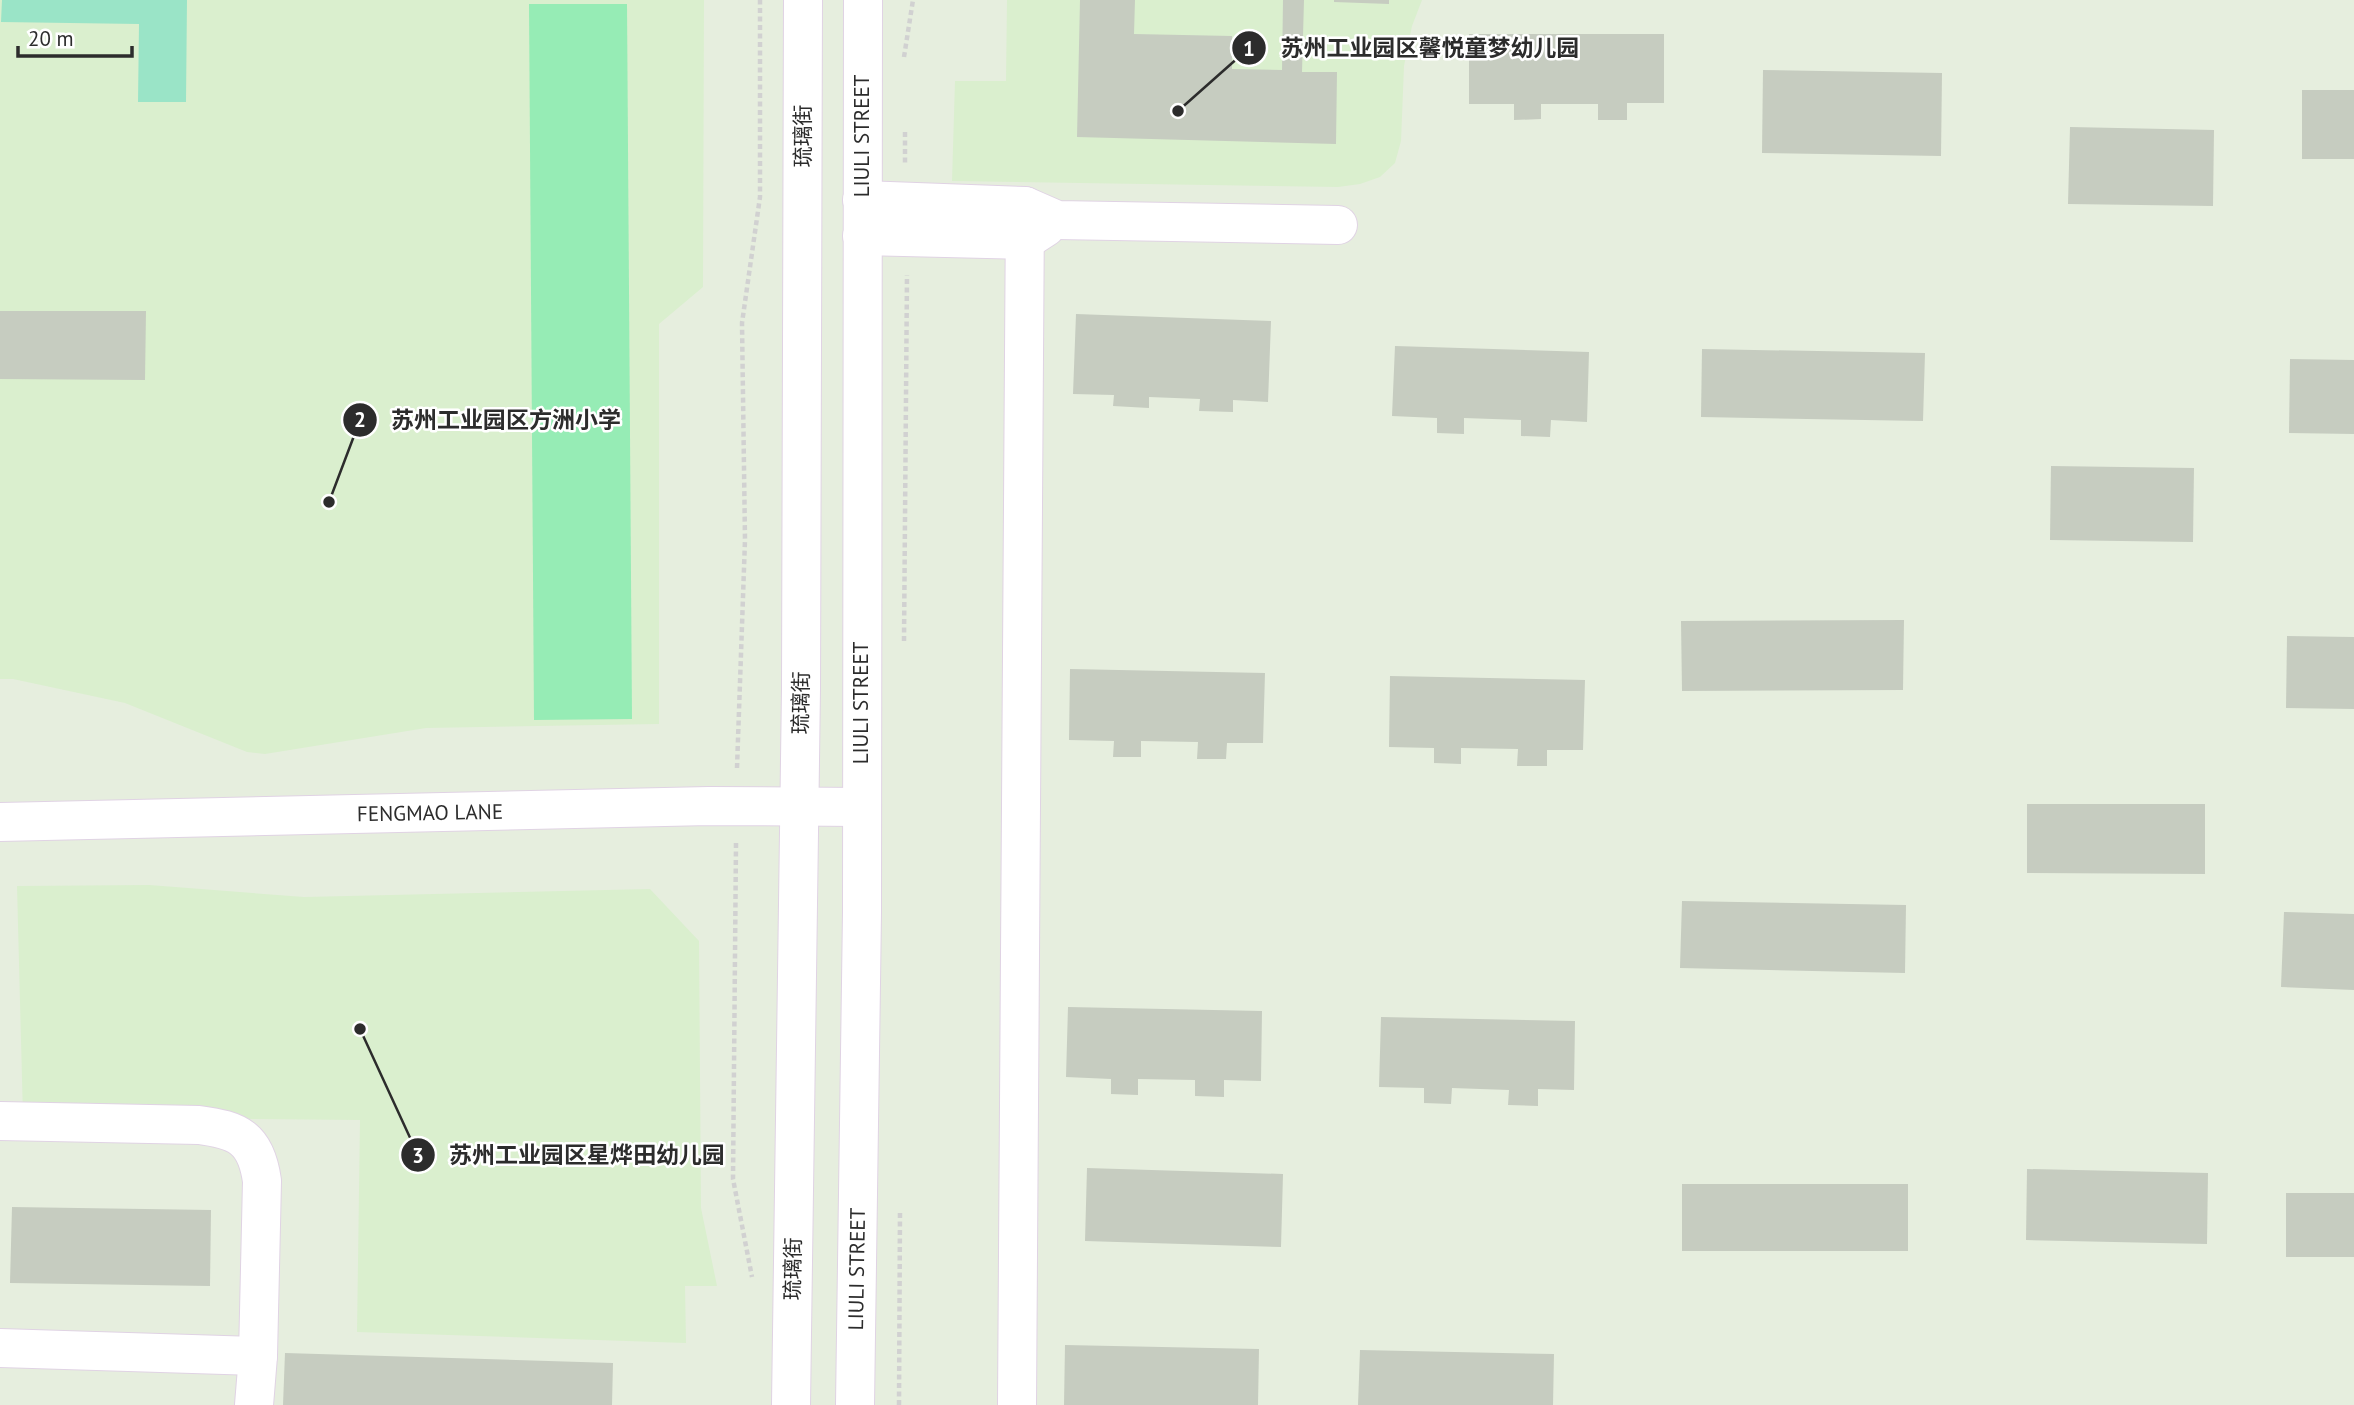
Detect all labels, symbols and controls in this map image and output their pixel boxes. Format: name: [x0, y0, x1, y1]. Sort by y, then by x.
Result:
scale bar: [18, 14, 131, 58]
text: 20 m: [28, 25, 74, 52]
callout: 苏州工业园区馨悦童梦幼儿园: [1231, 26, 1593, 70]
text: 苏州工业园区馨悦童梦幼儿园: [1281, 33, 1580, 62]
text: 1: [1243, 35, 1255, 62]
street label: LIULI STREET: [848, 74, 875, 197]
street label: 琉璃街: [789, 105, 816, 168]
callout: 苏州工业园区方洲小学: [342, 398, 635, 442]
text: 苏州工业园区方洲小学: [391, 405, 621, 434]
text: 2: [354, 406, 366, 433]
street label: LIULI STREET: [847, 641, 874, 764]
street label: 琉璃街: [786, 671, 815, 735]
street label: FENGMAO LANE: [357, 798, 503, 827]
callout: 苏州工业园区星烨田幼儿园: [400, 1133, 739, 1177]
text: 苏州工业园区星烨田幼儿园: [449, 1140, 725, 1169]
text: 3: [412, 1142, 424, 1169]
street label: LIULI STREET: [842, 1207, 871, 1331]
street label: 琉璃街: [778, 1237, 807, 1301]

